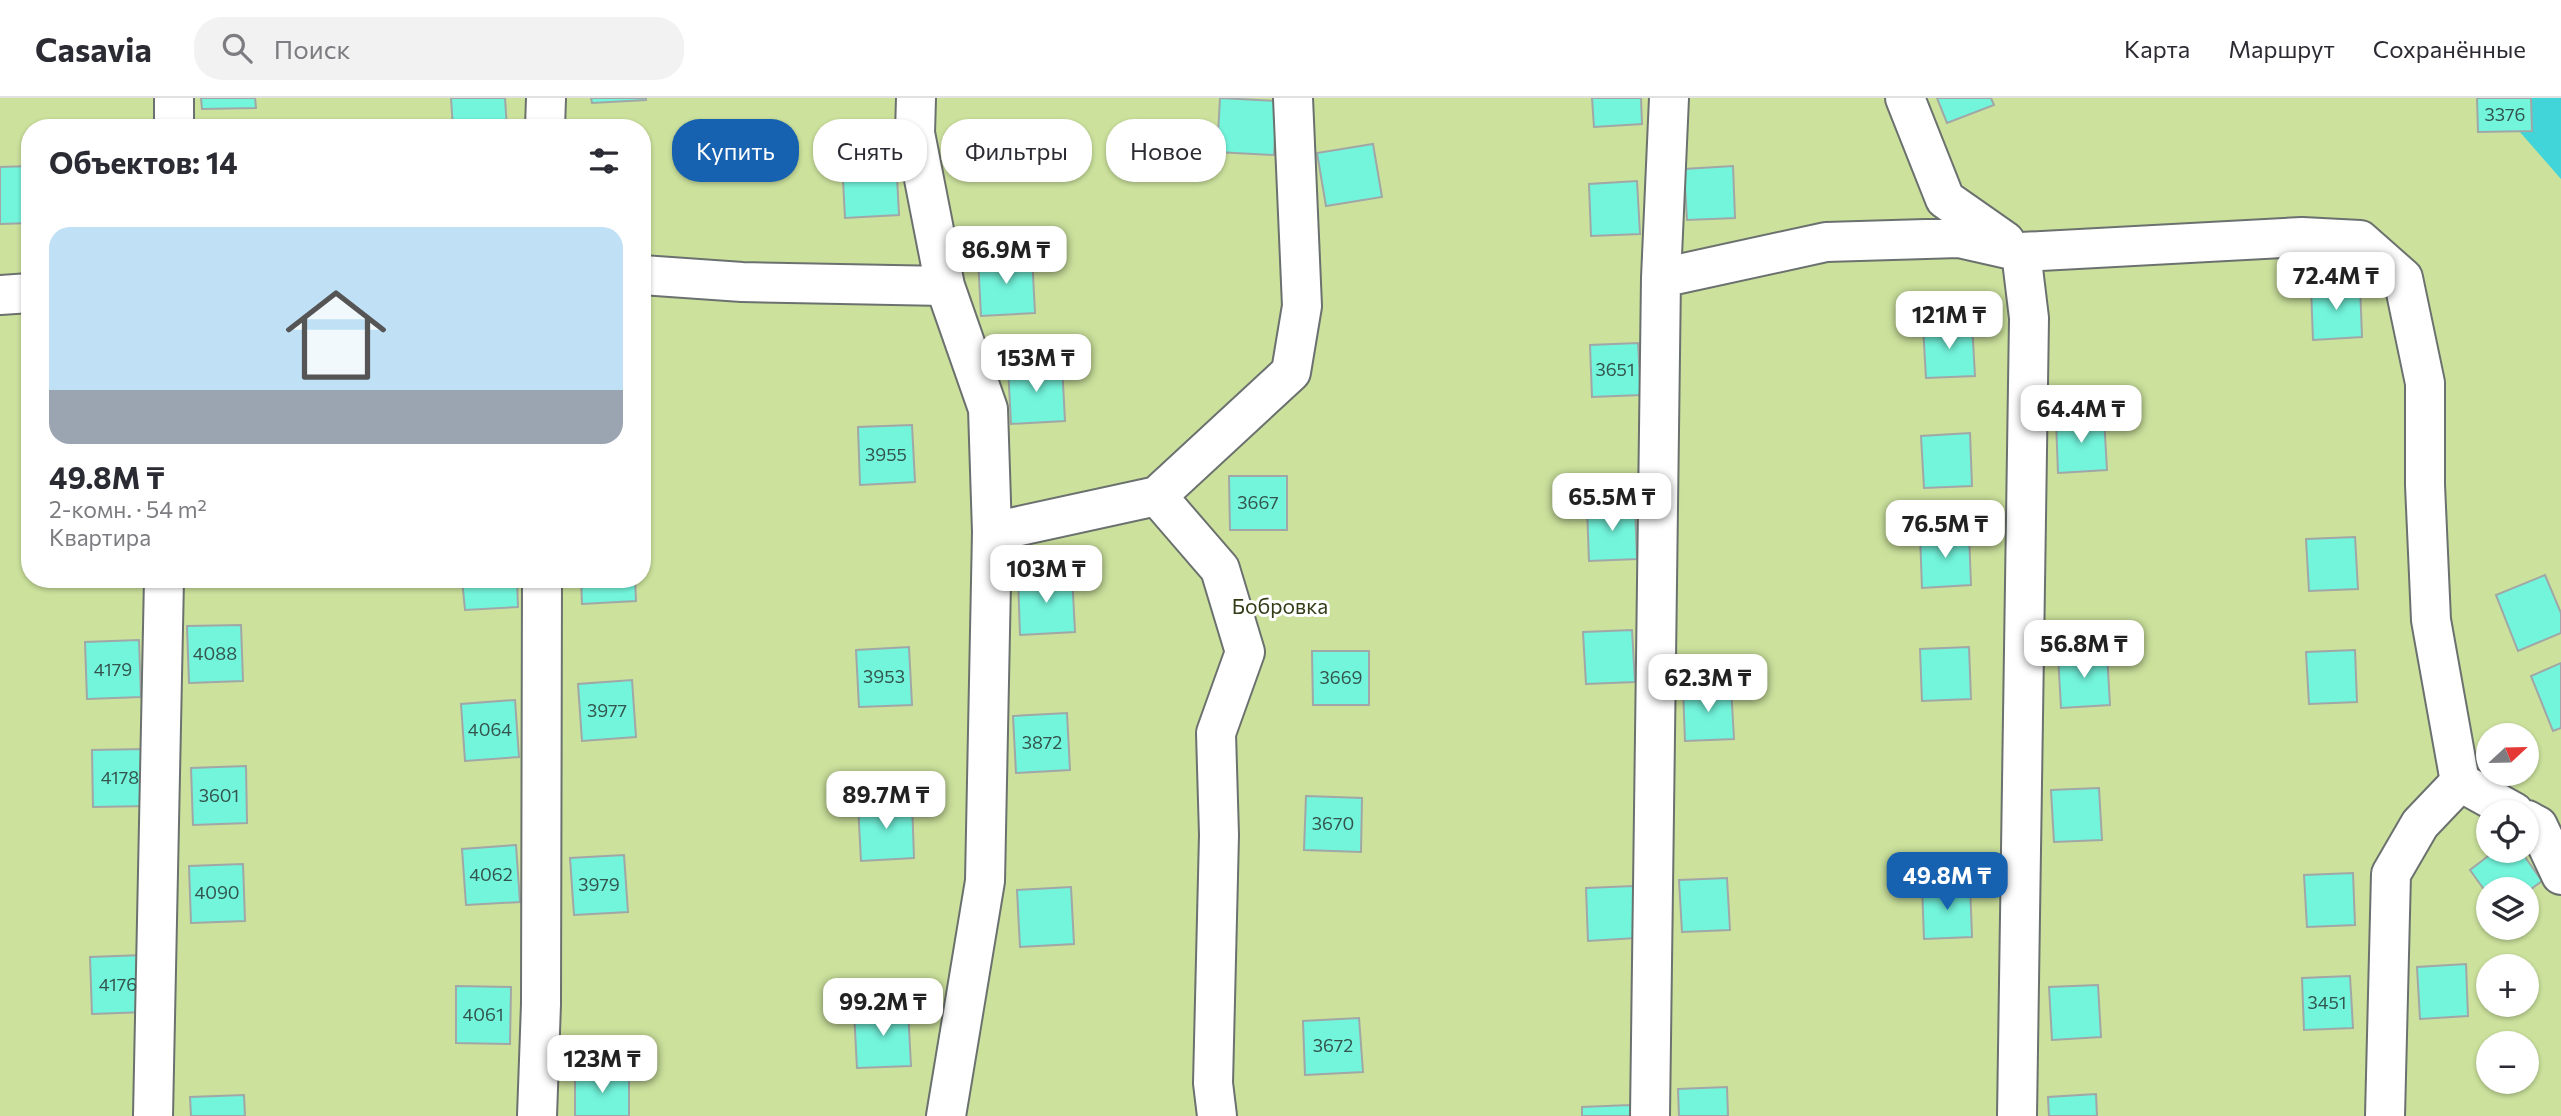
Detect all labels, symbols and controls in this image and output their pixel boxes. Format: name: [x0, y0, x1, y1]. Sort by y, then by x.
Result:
search box: [194, 17, 684, 80]
text: Casavia: [35, 28, 152, 69]
icon: search: [218, 29, 256, 67]
text: Поиск: [274, 33, 350, 64]
text: Карта: [2124, 34, 2190, 63]
text: Маршрут: [2228, 34, 2335, 63]
text: Сохранённые: [2373, 34, 2526, 63]
house number: 3376: [2485, 103, 2525, 125]
chip: Купить: [672, 119, 799, 182]
chip: Снять: [813, 119, 927, 182]
chip: Фильтры: [941, 119, 1092, 182]
chip: Новое: [1106, 119, 1226, 182]
icon: filters: [585, 142, 623, 180]
text: Объектов: 14: [49, 143, 238, 180]
pin: 86.9M ₸: [941, 226, 1071, 286]
text: 86.9M ₸: [962, 235, 1050, 263]
pin: 72.4M ₸: [2271, 252, 2401, 312]
text: 72.4M ₸: [2293, 261, 2379, 289]
icon: home: [273, 272, 399, 398]
pin: 121M ₸: [1892, 292, 2006, 351]
text: 121M ₸: [1912, 300, 1986, 328]
pin: 153M ₸: [979, 334, 1093, 394]
text: 153M ₸: [997, 343, 1075, 371]
house number: 3651: [1595, 358, 1635, 380]
pin: 64.4M ₸: [2016, 386, 2146, 445]
text: 64.4M ₸: [2037, 394, 2125, 422]
house number: 3955: [865, 443, 907, 465]
text: 49.8M ₸: [49, 458, 165, 495]
pin: 65.5M ₸: [1547, 474, 1677, 533]
text: 65.5M ₸: [1568, 482, 1656, 510]
house number: 3667: [1237, 491, 1279, 513]
text: 2-комн. · 54 m²: [49, 495, 207, 523]
pin: 76.5M ₸: [1880, 500, 2010, 560]
text: 76.5M ₸: [1902, 509, 1988, 537]
text: Квартира: [49, 523, 151, 551]
pin: 103M ₸: [989, 546, 1103, 605]
text: 103M ₸: [1006, 554, 1086, 582]
park label: Бобровка: [1232, 593, 1328, 618]
pin: 56.8M ₸: [2019, 620, 2149, 680]
text: 56.8M ₸: [2040, 629, 2128, 657]
house number: 4088: [193, 642, 237, 664]
pin: 62.3M ₸: [1643, 654, 1773, 714]
house number: 4179: [94, 658, 132, 680]
text: 62.3M ₸: [1664, 663, 1752, 691]
house number: 3953: [863, 665, 905, 687]
house number: 3669: [1320, 666, 1362, 688]
house number: 3977: [587, 699, 627, 721]
house number: 4064: [468, 718, 512, 740]
north arrow: [2476, 723, 2539, 786]
map controls: [2476, 723, 2539, 1094]
house number: 3872: [1022, 731, 1062, 753]
house number: 4178: [101, 766, 139, 788]
pin: 89.7M ₸: [821, 772, 951, 831]
text: 89.7M ₸: [842, 780, 930, 808]
house number: 3601: [199, 784, 239, 806]
button: locate: [2476, 800, 2539, 863]
house number: 3670: [1312, 812, 1354, 834]
pin: 49.8M ₸: [1882, 852, 2012, 912]
text: 49.8M ₸: [1903, 861, 1991, 889]
house number: 4062: [469, 863, 513, 885]
house number: 3979: [578, 873, 620, 895]
button: layers: [2476, 877, 2539, 940]
house number: 4090: [194, 881, 240, 903]
button: +: [2476, 954, 2539, 1017]
house number: 4176: [99, 973, 137, 995]
pin: 99.2M ₸: [818, 978, 948, 1038]
text: 99.2M ₸: [839, 987, 927, 1015]
house number: 3451: [2307, 991, 2347, 1013]
house number: 4061: [462, 1003, 504, 1025]
button: −: [2476, 1031, 2539, 1094]
house number: 3672: [1313, 1034, 1353, 1056]
pin: 123M ₸: [545, 1035, 659, 1095]
text: 123M ₸: [563, 1044, 641, 1072]

